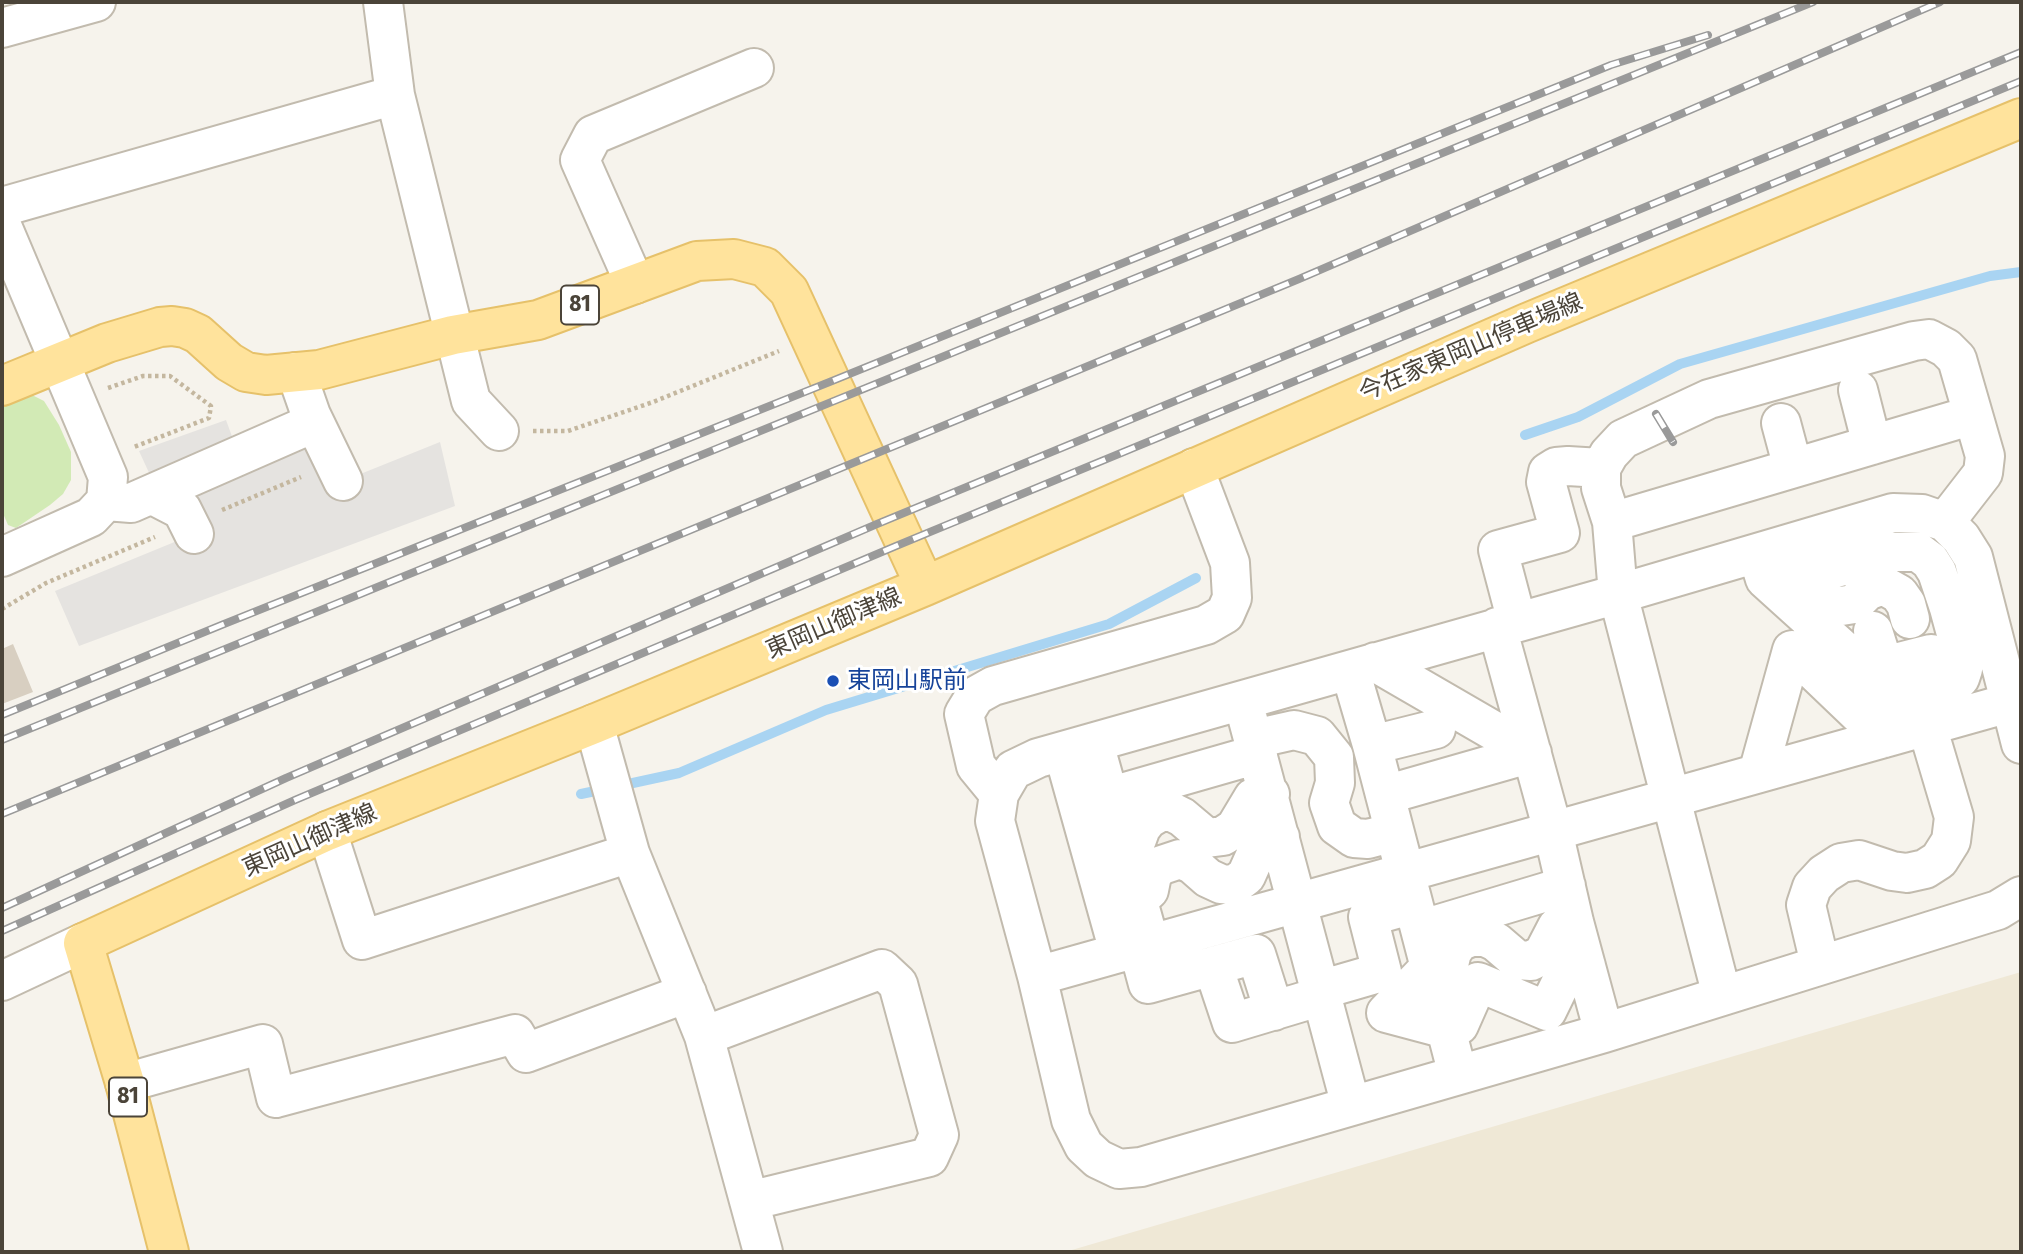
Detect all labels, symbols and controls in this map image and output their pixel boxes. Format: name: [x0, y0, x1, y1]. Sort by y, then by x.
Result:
road number: 81: [561, 286, 599, 324]
street label: 今在家東岡山停車場線: [1355, 288, 1587, 408]
street label: 東岡山御津線: [762, 583, 906, 665]
place label: 東岡山駅前: [847, 667, 967, 695]
marker: 東岡山駅前: [825, 673, 841, 689]
street label: 東岡山御津線: [238, 799, 382, 883]
road number: 81: [109, 1078, 147, 1116]

